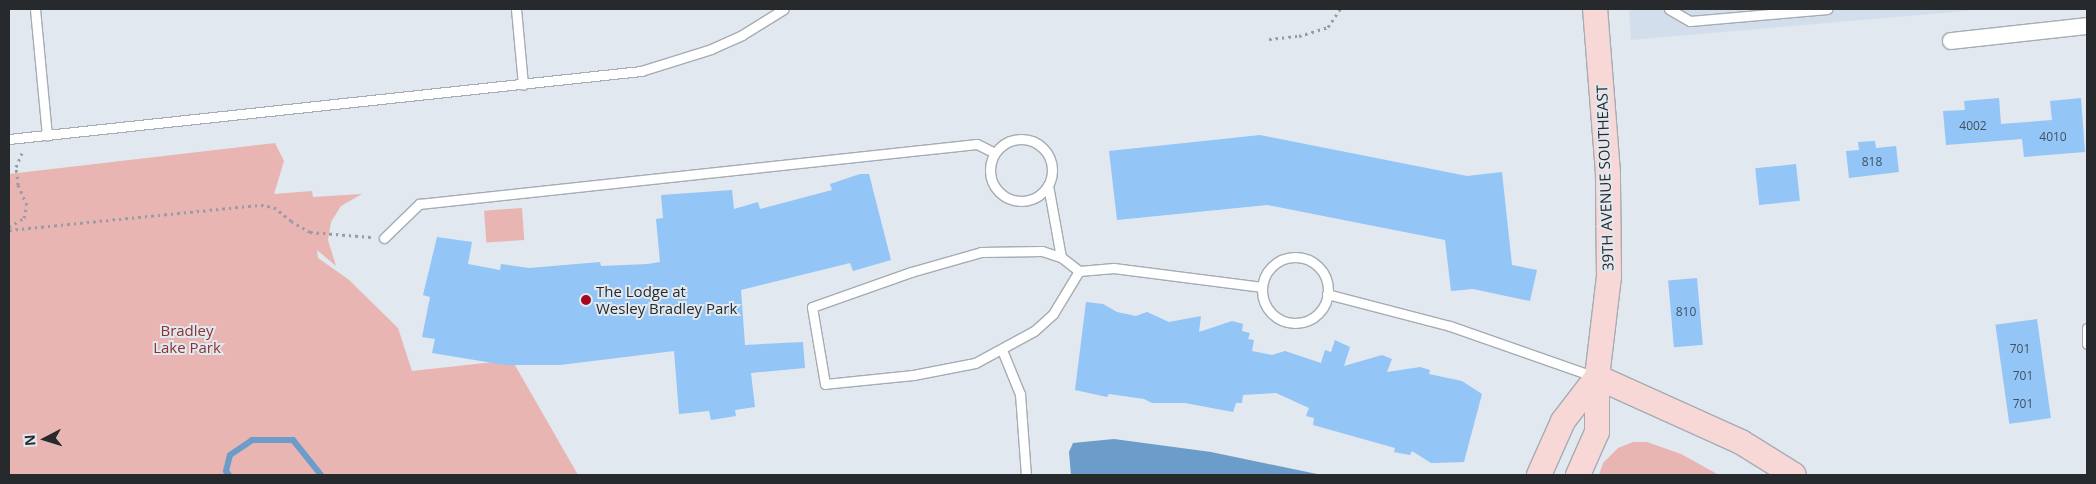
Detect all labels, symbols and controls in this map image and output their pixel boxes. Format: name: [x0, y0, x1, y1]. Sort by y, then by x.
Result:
street label: 39TH AVENUE SOUTHEAST: [1593, 85, 1617, 271]
house number: 4002: [1959, 119, 1987, 133]
house number: 4010: [2039, 130, 2067, 144]
house number: 818: [1862, 155, 1882, 169]
place label: The Lodge at Wesley Bradley Park: [596, 282, 737, 317]
marker: The Lodge at Wesley Bradley Park: [580, 294, 592, 306]
house number: 810: [1676, 305, 1696, 319]
park label: Bradley Lake Park: [153, 321, 221, 356]
house number: 701: [2010, 342, 2030, 356]
house number: 701: [2013, 369, 2033, 383]
house number: 701: [2013, 397, 2033, 411]
north arrow: [20, 414, 70, 464]
text: N: [20, 434, 40, 447]

